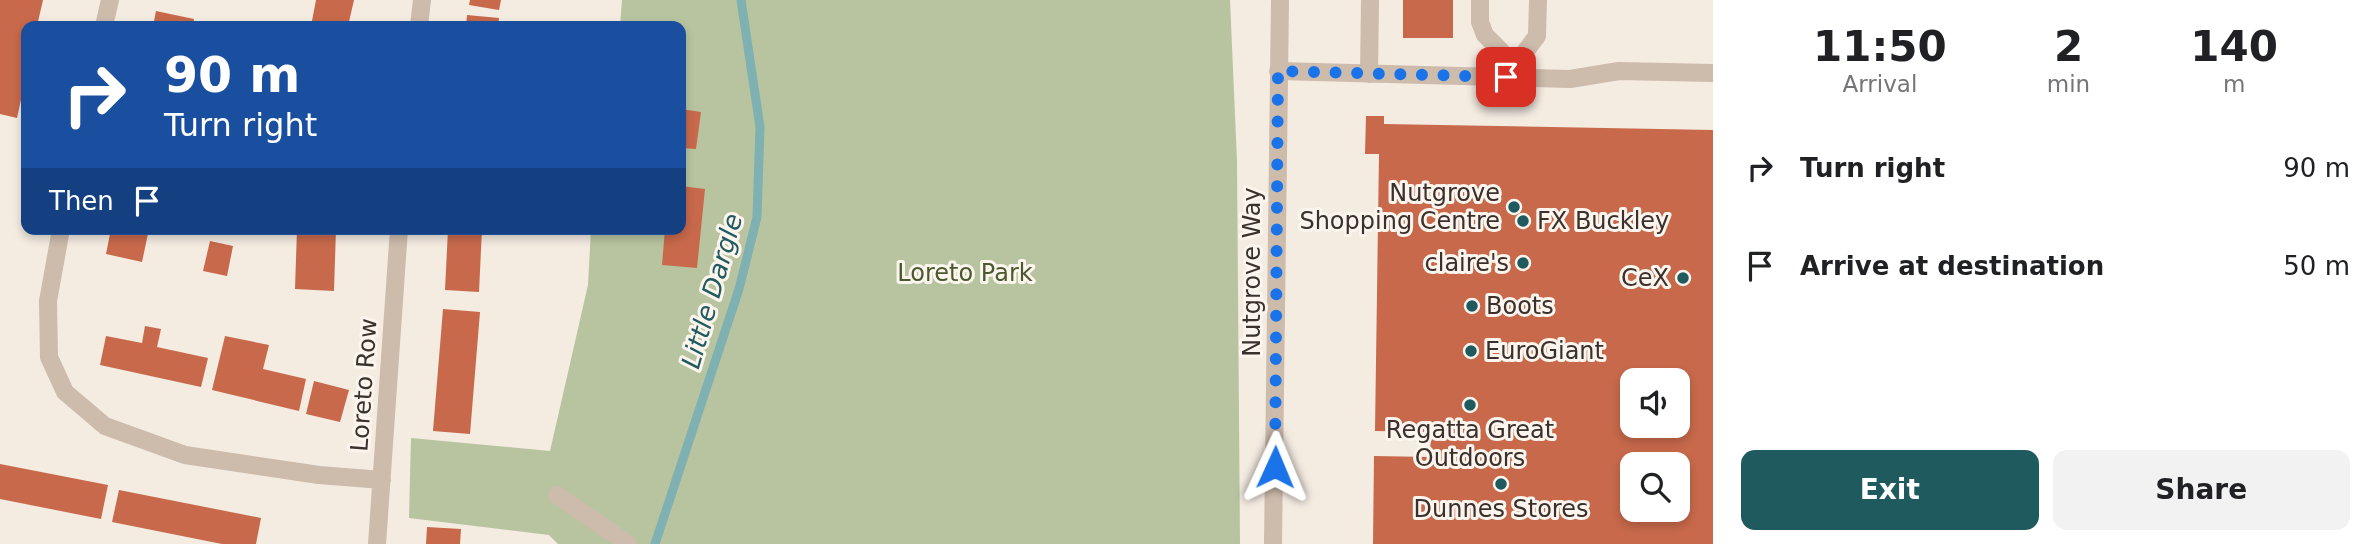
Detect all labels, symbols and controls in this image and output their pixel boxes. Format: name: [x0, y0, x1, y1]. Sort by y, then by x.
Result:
text: 11:50: [1813, 22, 1947, 71]
text: 2: [2054, 22, 2083, 71]
text: 140: [2190, 22, 2278, 71]
text: 90 m: [164, 47, 300, 104]
pin: [1476, 47, 1536, 107]
icon: right: [49, 49, 140, 140]
icon: arrive: [1487, 58, 1525, 96]
text: Arrival: [1843, 71, 1917, 97]
text: min: [2047, 71, 2090, 97]
text: m: [2223, 71, 2245, 97]
text: Turn right: [164, 106, 317, 144]
icon: right: [1741, 149, 1779, 187]
text: Turn right: [1800, 153, 1945, 183]
text: 90 m: [2283, 153, 2350, 183]
place label: Nutgrove Shopping Centre: [1299, 179, 1500, 235]
icon: arrive: [128, 182, 166, 220]
text: Then: [49, 186, 114, 216]
street label: Nutgrove Way: [1238, 187, 1266, 357]
marker: Nutgrove Shopping Centre: [1506, 199, 1522, 215]
place label: FX Buckley: [1537, 207, 1669, 235]
water label: Little Dargle: [676, 210, 748, 372]
marker: FX Buckley: [1515, 213, 1531, 229]
icon: arrive: [1741, 247, 1779, 285]
place label: claire's: [1425, 249, 1509, 277]
text: Arrive at destination: [1800, 251, 2104, 281]
text: 50 m: [2283, 251, 2350, 281]
marker: claire's: [1515, 255, 1531, 271]
park label: Loreto Park: [897, 259, 1033, 287]
place label: CeX: [1621, 264, 1669, 292]
marker: CeX: [1675, 270, 1691, 286]
place label: Boots: [1486, 292, 1554, 320]
marker: Boots: [1464, 298, 1480, 314]
street label: Loreto Row: [345, 317, 383, 453]
place label: EuroGiant: [1485, 337, 1604, 365]
marker: EuroGiant: [1463, 343, 1479, 359]
map controls: [1620, 368, 1690, 522]
button: sound: [1620, 368, 1690, 438]
marker: Regatta Great Outdoors: [1462, 397, 1478, 413]
place label: Regatta Great Outdoors: [1386, 416, 1554, 472]
position arrow: [1238, 430, 1312, 504]
button: Exit: [1741, 450, 2039, 530]
button: Share: [2053, 450, 2350, 530]
button: search: [1620, 452, 1690, 522]
marker: Dunnes Stores: [1493, 476, 1509, 492]
place label: Dunnes Stores: [1414, 495, 1588, 523]

